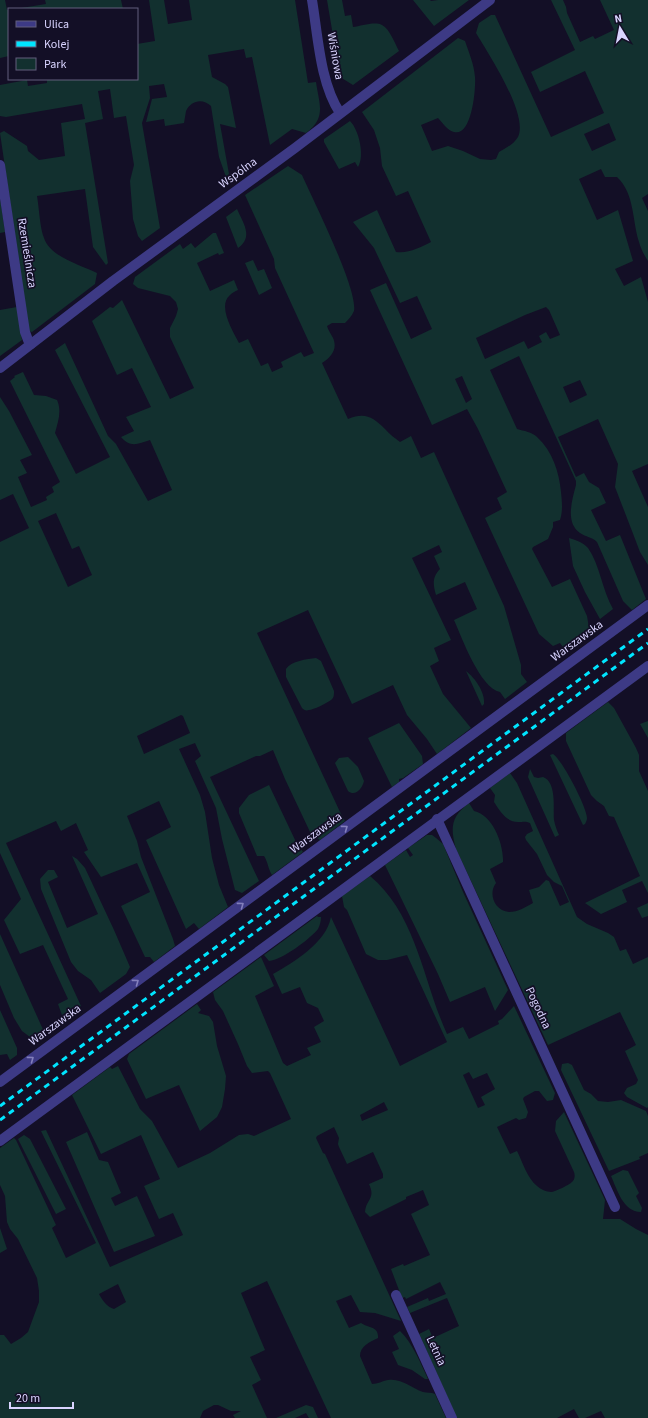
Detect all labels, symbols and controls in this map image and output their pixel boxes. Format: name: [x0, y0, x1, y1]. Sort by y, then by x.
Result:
legend: [8, 8, 138, 80]
north arrow: [600, 8, 640, 48]
text: N: [613, 11, 623, 27]
text: Ulica: [44, 16, 69, 33]
street label: Wiśniowa: [322, 31, 348, 81]
text: Kolej: [44, 36, 69, 53]
text: Park: [44, 56, 66, 73]
street label: Wspólna: [215, 153, 261, 193]
street label: Rzemieślnicza: [13, 217, 41, 289]
street label: Warszawska: [547, 616, 607, 666]
street label: Warszawska: [286, 808, 346, 858]
one-way arrow: [341, 826, 348, 833]
one-way arrow: [236, 903, 243, 910]
one-way arrow: [132, 979, 139, 987]
street label: Pogodna: [521, 984, 555, 1032]
street label: Warszawska: [25, 1000, 85, 1050]
one-way arrow: [27, 1057, 34, 1064]
street label: Letnia: [422, 1333, 450, 1369]
scale bar: [10, 1384, 73, 1410]
text: 20 m: [16, 1390, 40, 1407]

